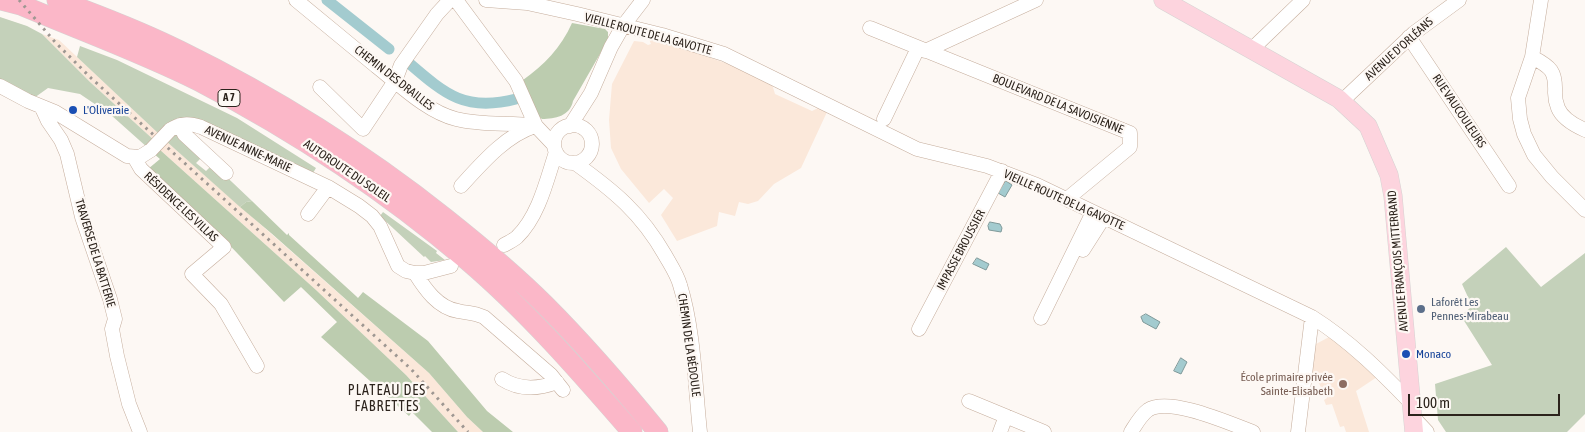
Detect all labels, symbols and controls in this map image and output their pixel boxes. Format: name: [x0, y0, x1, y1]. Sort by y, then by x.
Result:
street label: VIEILLE ROUTE DE LA GAVOTTE: [583, 10, 713, 58]
street label: AVENUE D'ORLÉANS: [1362, 15, 1436, 83]
street label: CHEMIN DES DRAILLES: [351, 42, 437, 114]
street label: BOULEVARD DE LA SAVOISIENNE: [990, 71, 1126, 137]
street label: RUE VAUCOULEURS: [1429, 72, 1489, 150]
road number: A 7: [218, 90, 240, 106]
place label: L'Oliveraie: [83, 103, 129, 117]
marker: L'Oliveraie: [67, 104, 79, 116]
street label: AVENUE ANNE-MARIE: [202, 123, 294, 175]
street label: AUTOROUTE DU SOLEIL: [301, 137, 393, 205]
street label: VIEILLE ROUTE DE LA GAVOTTE: [1001, 167, 1127, 233]
street label: RÉSIDENCE LES VILLAS: [141, 169, 221, 245]
street label: AVENUE FRANÇOIS MITTERRAND: [1385, 190, 1411, 332]
street label: TRAVERSE DE LA BATTERIE: [72, 197, 118, 309]
street label: IMPASSE BROUSSIER: [934, 207, 988, 293]
street label: CHEMIN DE LA BÉDOULE: [675, 292, 703, 398]
place label: Laforêt Les Pennes-Mirabeau: [1431, 295, 1509, 323]
marker: Laforêt Les Pennes-Mirabeau: [1415, 303, 1427, 315]
place label: Monaco: [1416, 347, 1451, 361]
marker: Monaco: [1400, 348, 1412, 360]
place label: École primaire privée Sainte-Elisabeth: [1240, 370, 1333, 398]
marker: École primaire privée Sainte-Elisabeth: [1337, 378, 1349, 390]
district label: PLATEAU DES FABRETTES: [346, 383, 428, 416]
scale bar: [1410, 384, 1562, 416]
text: 100 m: [1416, 394, 1450, 411]

